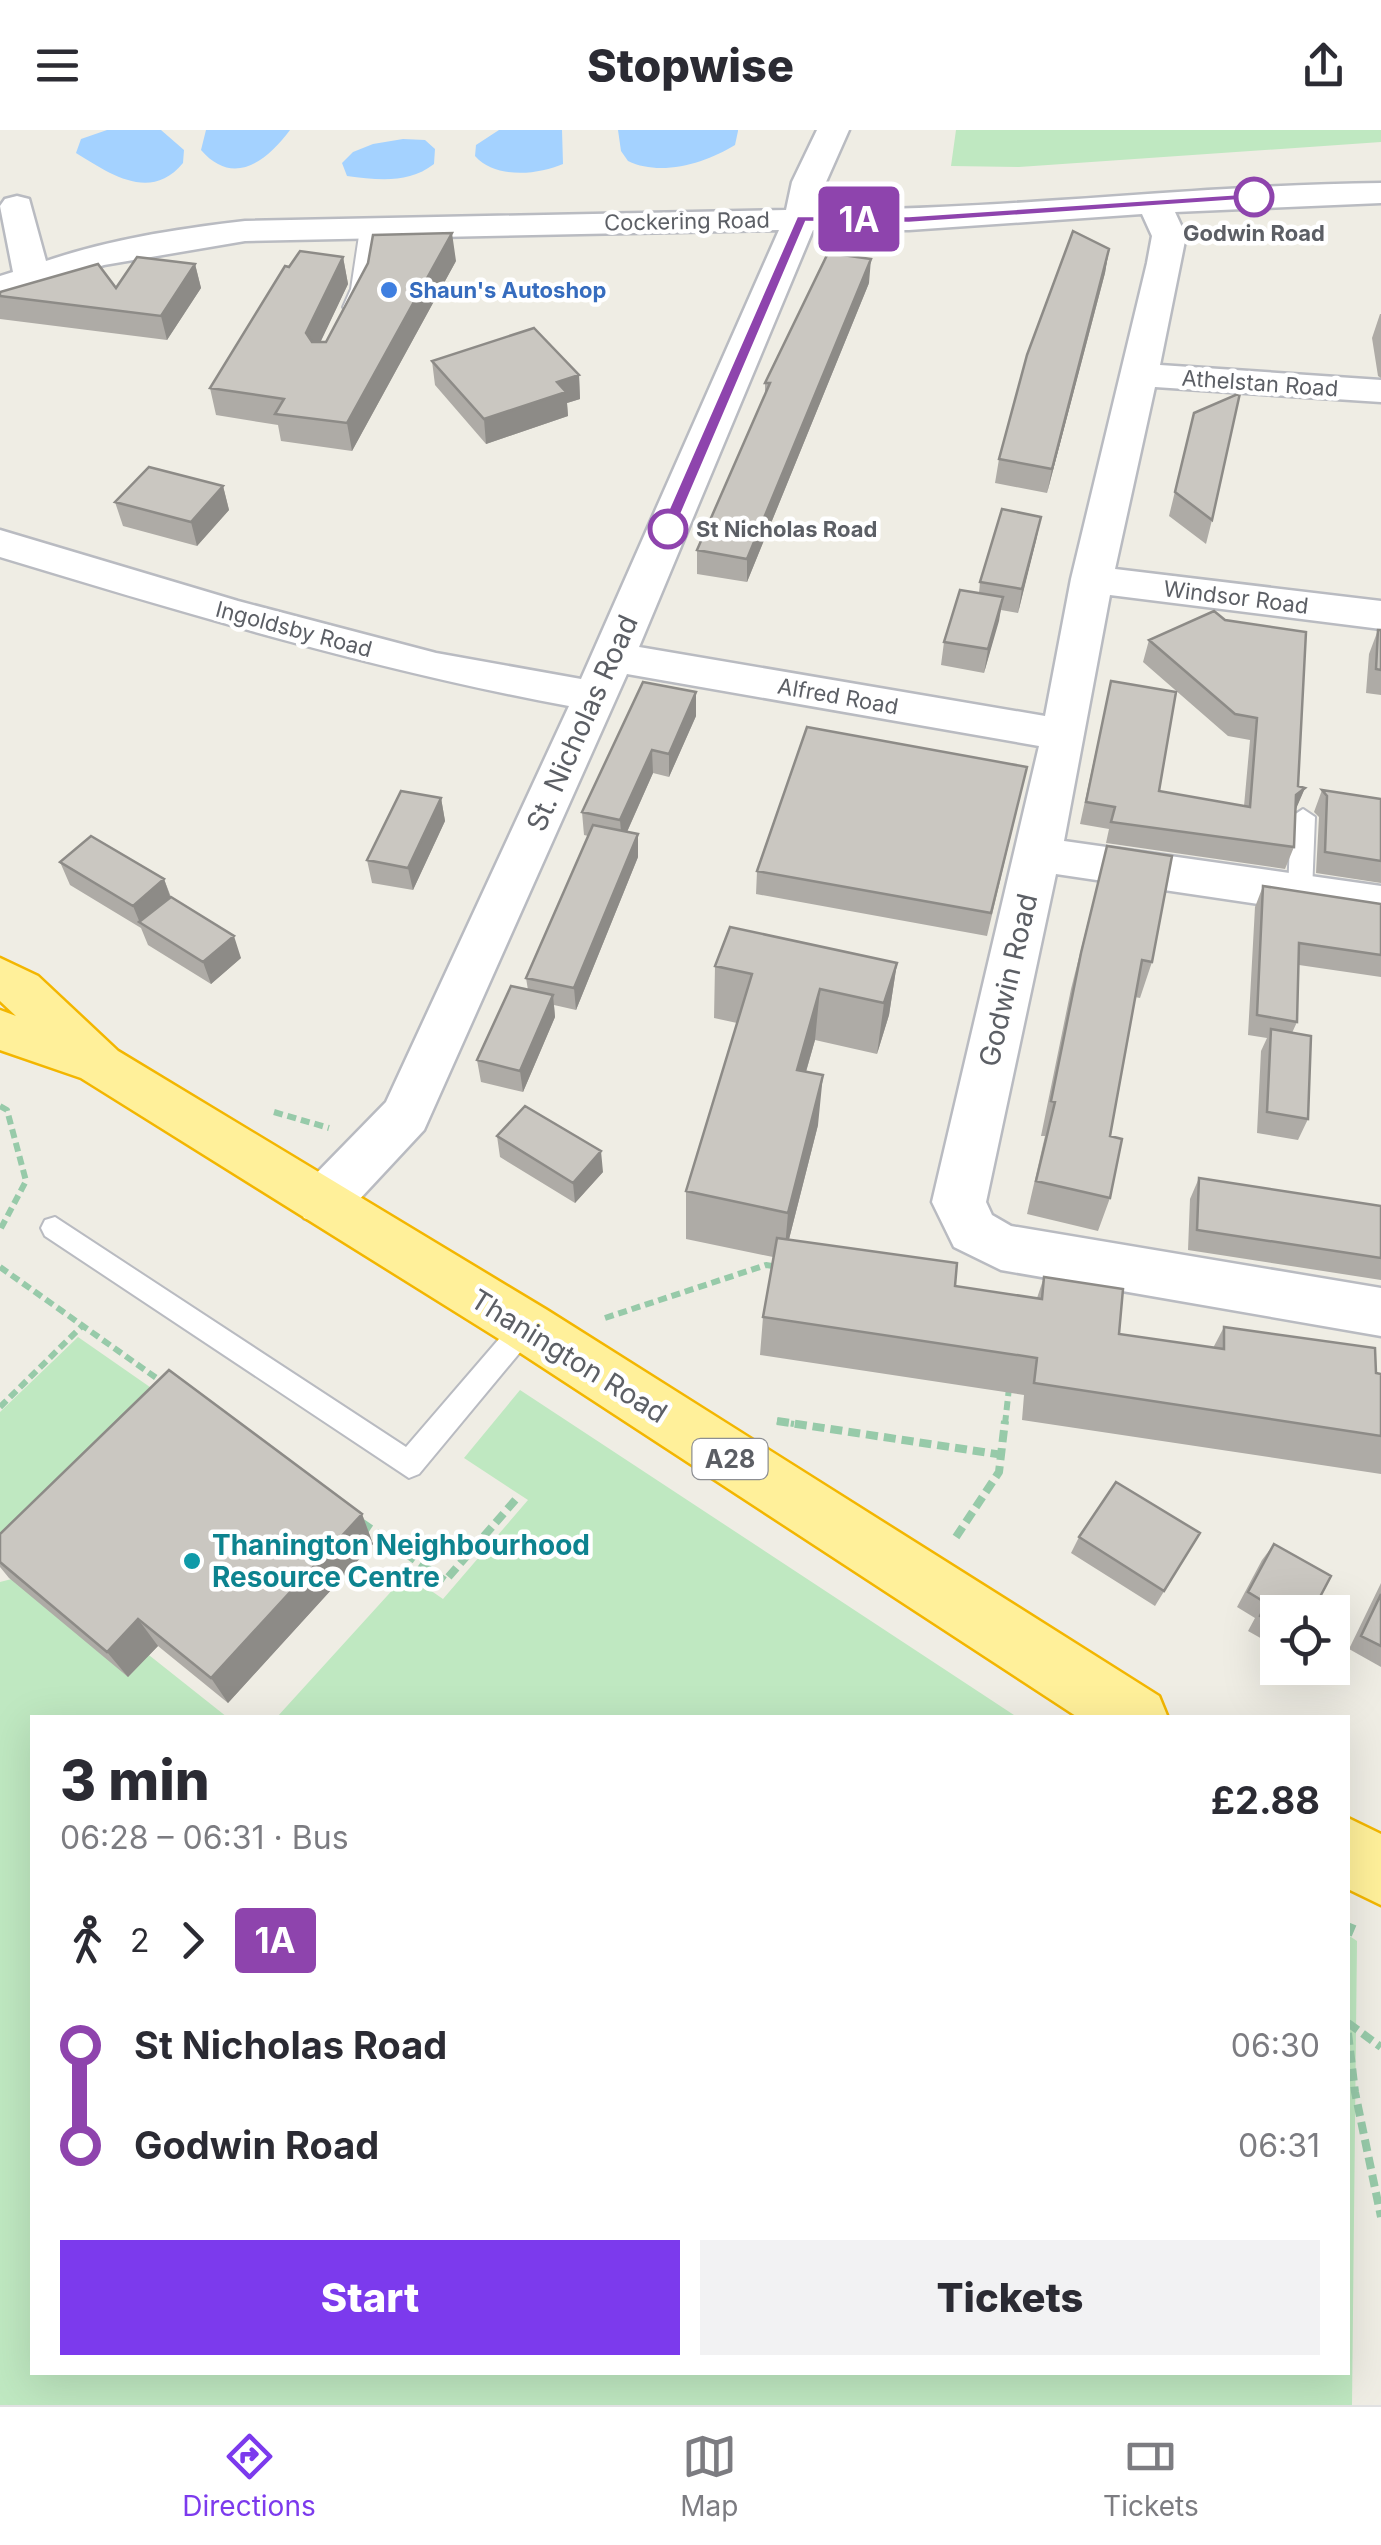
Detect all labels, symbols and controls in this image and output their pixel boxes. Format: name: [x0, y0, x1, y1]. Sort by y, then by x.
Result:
icon: menu: [30, 38, 85, 93]
text: Stopwise: [587, 38, 794, 93]
icon: share: [1296, 38, 1351, 93]
marker: Godwin Road: [1235, 178, 1273, 216]
line badge: 1A: [814, 186, 904, 252]
text: 1A: [838, 198, 880, 240]
street label: Cockering Road: [604, 207, 770, 235]
place label: Godwin Road: [1183, 220, 1325, 246]
place label: Shaun's Autoshop: [409, 277, 606, 303]
marker: Shaun's Autoshop: [378, 279, 400, 301]
street label: Athelstan Road: [1181, 365, 1339, 401]
marker: St Nicholas Road: [649, 510, 687, 548]
place label: St Nicholas Road: [696, 516, 877, 542]
street label: Windsor Road: [1162, 575, 1310, 619]
street label: Ingoldsby Road: [213, 596, 375, 662]
street label: St. Nicholas Road: [519, 610, 645, 836]
street label: Alfred Road: [776, 673, 900, 719]
street label: Godwin Road: [972, 890, 1044, 1070]
street label: Thanington Road: [465, 1282, 673, 1430]
road number: A28: [692, 1439, 768, 1479]
place label: Thanington Neighbourhood Resource Centre: [212, 1528, 590, 1594]
marker: Thanington Neighbourhood Resource Centre: [181, 1550, 203, 1572]
map controls: [1260, 1595, 1350, 1685]
button: locate: [1260, 1595, 1350, 1685]
text: 3 min: [60, 1747, 210, 1813]
text: £2.88: [1211, 1777, 1320, 1823]
text: 06:28 – 06:31 · Bus: [60, 1818, 349, 1857]
icon: walk: [60, 1913, 115, 1968]
icon: forward: [165, 1913, 220, 1968]
text: 1A: [255, 1919, 296, 1961]
text: 2: [130, 1921, 150, 1960]
text: St Nicholas Road: [134, 2022, 447, 2068]
text: 06:30: [1231, 2026, 1320, 2065]
text: Godwin Road: [134, 2122, 379, 2168]
text: 06:31: [1238, 2126, 1320, 2165]
button: Start: [60, 2240, 680, 2355]
button: Tickets: [700, 2240, 1320, 2355]
tab: Directions: [182, 2429, 316, 2523]
tab: Map: [680, 2429, 739, 2523]
tab: Tickets: [1103, 2429, 1199, 2523]

